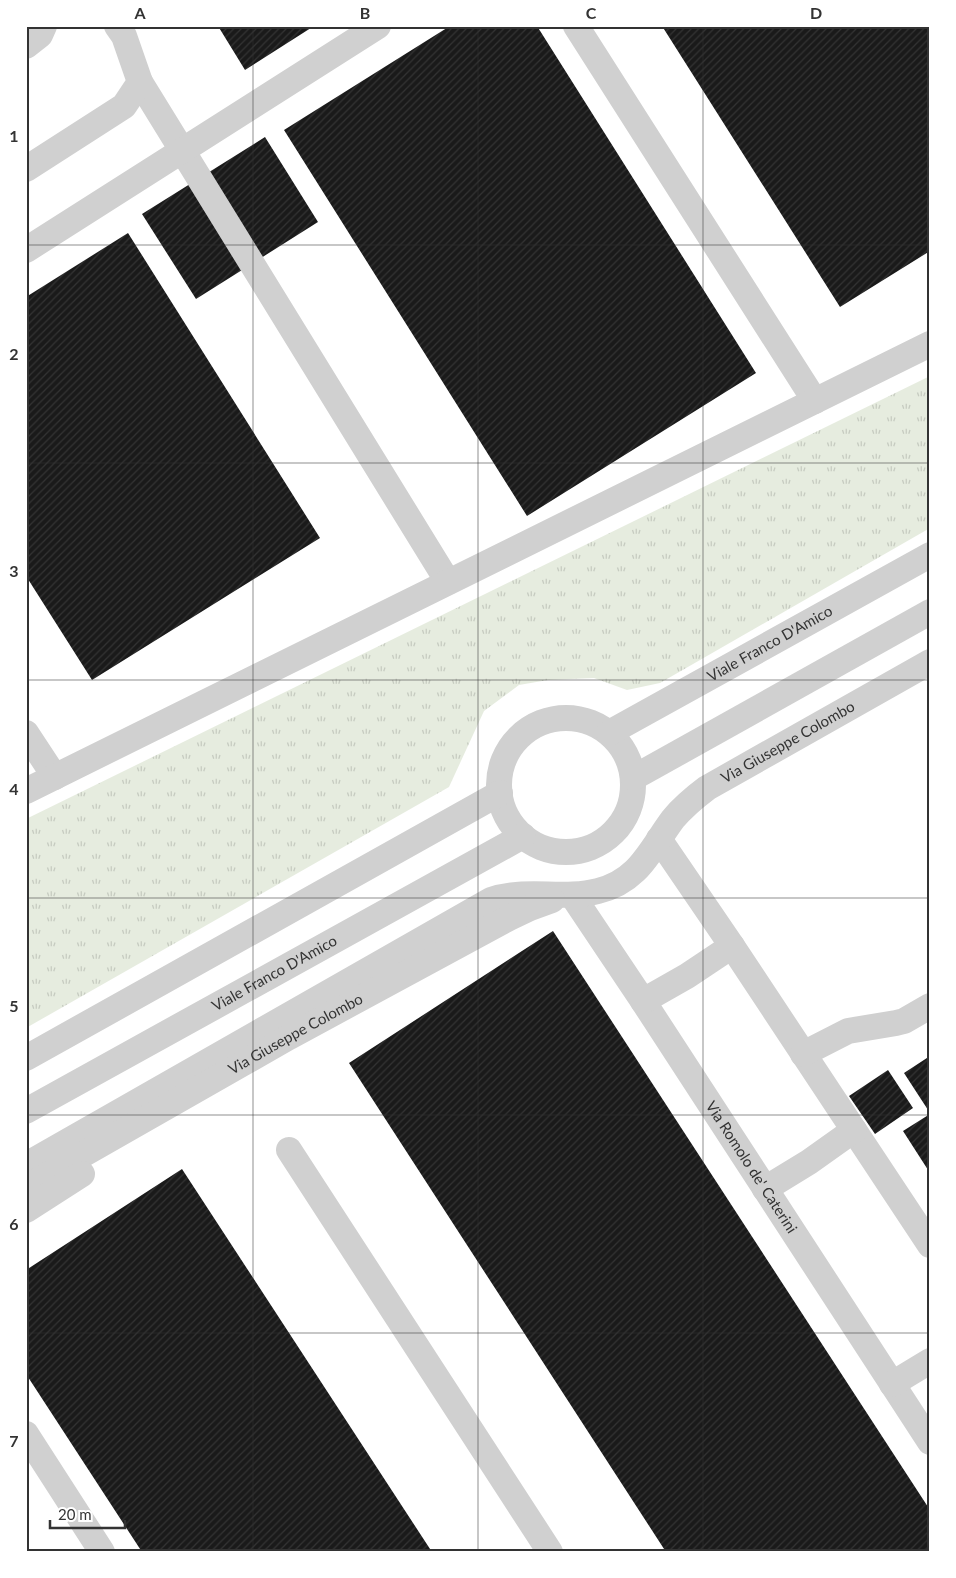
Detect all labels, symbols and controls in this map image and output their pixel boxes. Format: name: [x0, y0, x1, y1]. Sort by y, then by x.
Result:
text: A: [133, 3, 146, 22]
text: B: [360, 3, 370, 22]
text: C: [586, 3, 597, 22]
text: D: [810, 3, 822, 22]
text: 1: [9, 126, 19, 145]
text: 2: [9, 344, 19, 363]
text: 3: [9, 561, 19, 580]
street label: Viale Franco D'Amico: [704, 601, 835, 685]
street label: Via Giuseppe Colombo: [717, 697, 857, 786]
text: 4: [9, 779, 19, 798]
street label: Viale Franco D'Amico: [208, 931, 340, 1014]
street label: Via Giuseppe Colombo: [225, 989, 365, 1078]
text: 5: [9, 996, 19, 1015]
street label: Via Romolo de' Caterini: [703, 1097, 802, 1236]
text: 6: [9, 1214, 19, 1233]
text: 7: [9, 1431, 19, 1450]
scale bar: [50, 1498, 125, 1530]
text: 20 m: [58, 1505, 92, 1523]

